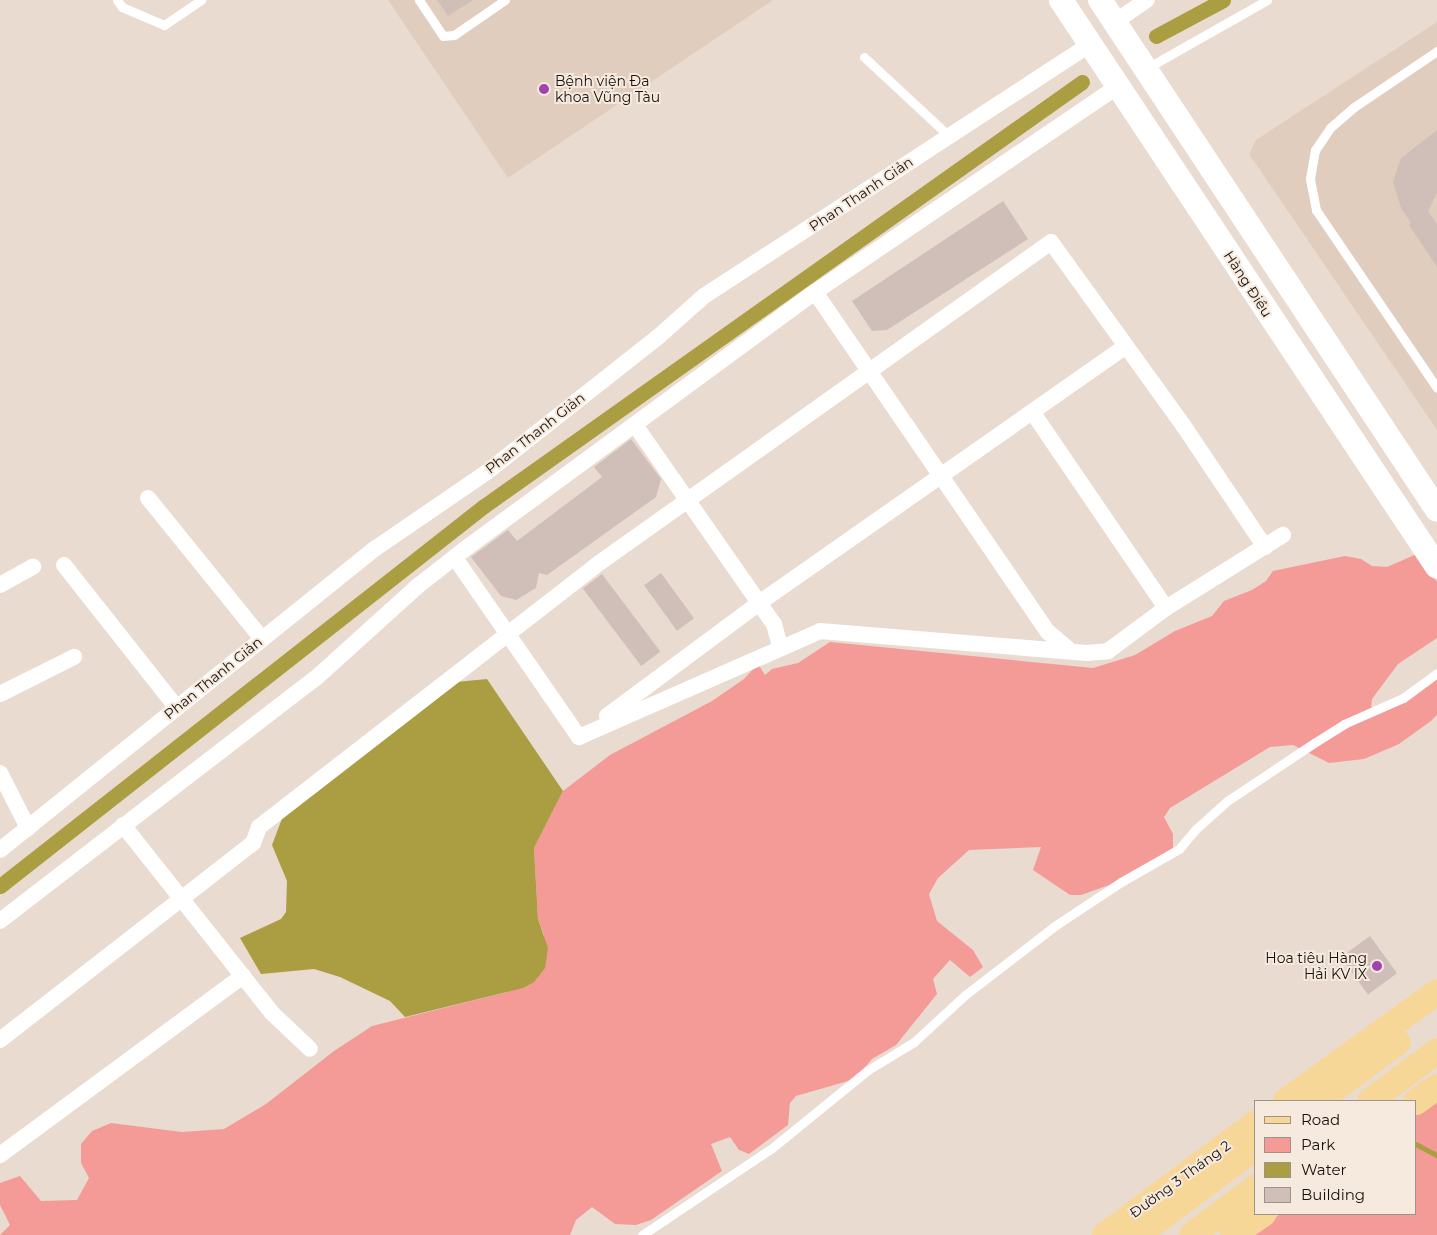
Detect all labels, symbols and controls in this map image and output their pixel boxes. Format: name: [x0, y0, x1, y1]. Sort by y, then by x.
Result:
place label: Bệnh viện Đa khoa Vũng Tàu: [555, 73, 660, 105]
marker: Bệnh viện Đa khoa Vũng Tàu: [537, 82, 551, 96]
street label: Phan Thanh Giản: [806, 153, 916, 235]
street label: Hàng Điều: [1220, 248, 1276, 320]
street label: Phan Thanh Giản: [482, 389, 588, 477]
street label: Phan Thanh Giản: [160, 633, 266, 723]
place label: Hoa tiêu Hàng Hải KV IX: [1265, 950, 1367, 982]
marker: Hoa tiêu Hàng Hải KV IX: [1371, 960, 1383, 972]
legend: [1254, 1100, 1417, 1215]
text: Road: [1301, 1110, 1340, 1129]
text: Park: [1301, 1135, 1335, 1154]
street label: Đường 3 Tháng 2: [1126, 1137, 1234, 1221]
text: Water: [1301, 1160, 1347, 1179]
text: Building: [1301, 1185, 1365, 1204]

